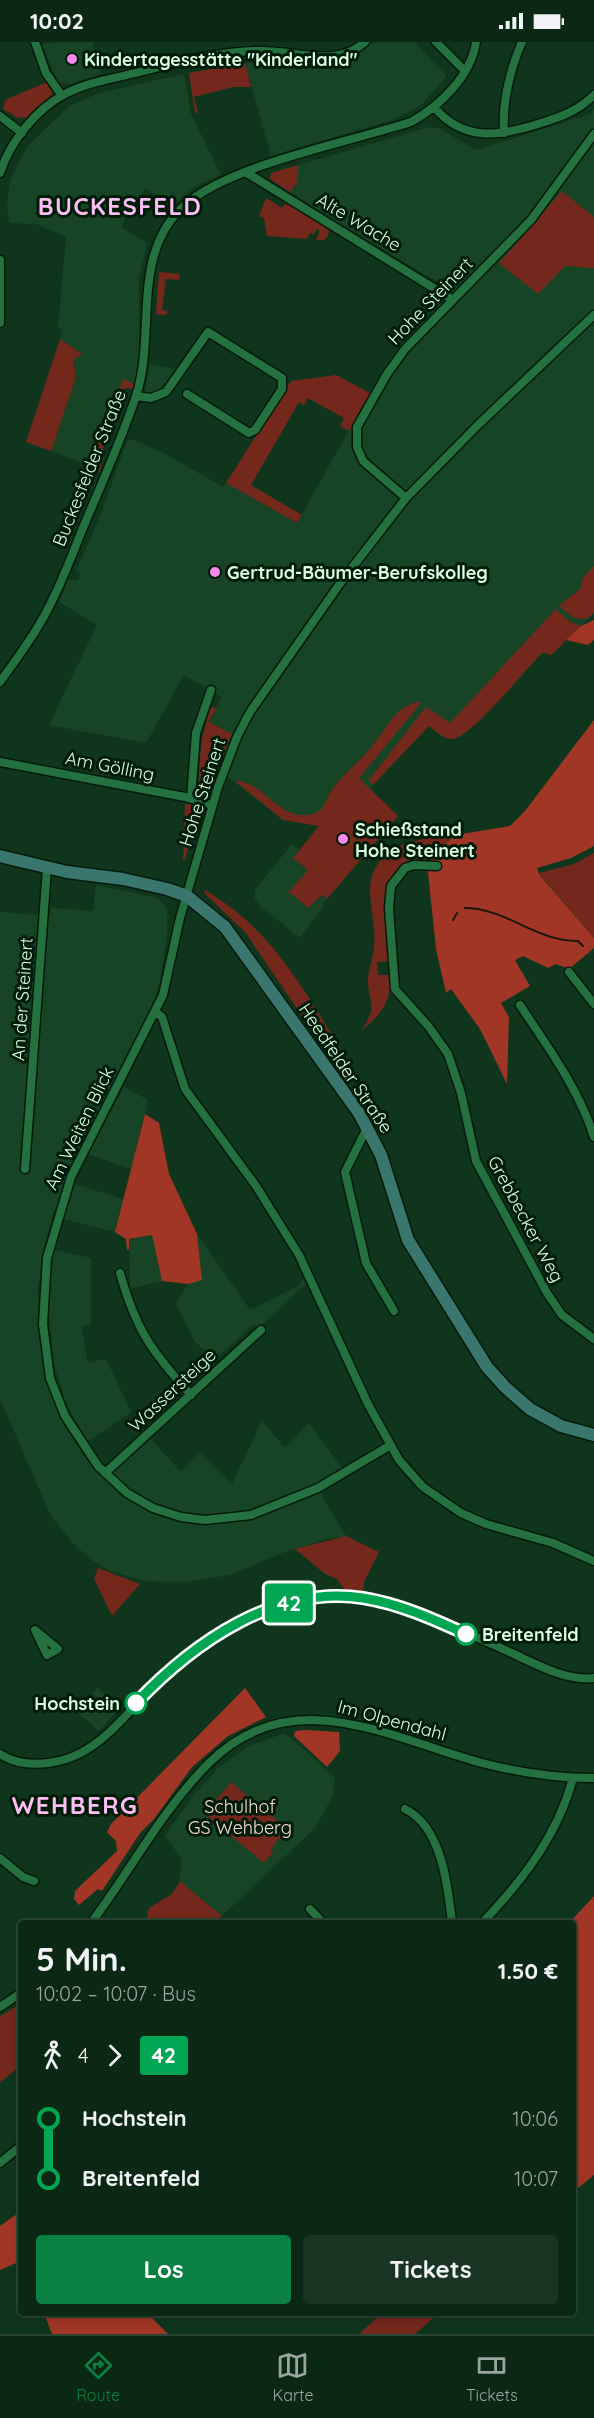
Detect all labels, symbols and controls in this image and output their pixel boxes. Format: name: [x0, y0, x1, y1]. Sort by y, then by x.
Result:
text: 10:02: [30, 7, 84, 35]
place label: Kindertagesstätte "Kinderland": [84, 48, 358, 71]
marker: Kindertagesstätte "Kinderland": [65, 52, 79, 66]
street label: Alte Wache: [312, 188, 406, 256]
district label: BUCKESFELD: [38, 191, 202, 221]
street label: Hohe Steinert: [383, 252, 477, 350]
street label: Buckesfelder Straße: [47, 386, 131, 550]
place label: Gertrud-Bäumer-Berufskolleg: [227, 561, 488, 584]
marker: Gertrud-Bäumer-Berufskolleg: [208, 565, 222, 579]
street label: Hohe Steinert: [174, 735, 230, 849]
street label: Am Gölling: [64, 746, 156, 786]
place label: Schießstand Hohe Steinert: [355, 818, 475, 862]
marker: Schießstand Hohe Steinert: [336, 832, 350, 846]
street label: An der Steinert: [6, 937, 38, 1061]
street label: Heedfelder Straße: [294, 999, 398, 1137]
street label: Am Weiten Blick: [39, 1063, 119, 1193]
street label: Grebbecker Weg: [483, 1152, 569, 1286]
street label: Wassersteige: [123, 1344, 221, 1436]
line badge: 42: [262, 1584, 316, 1622]
text: 42: [277, 1590, 301, 1616]
marker: Breitenfeld: [455, 1623, 477, 1645]
place label: Breitenfeld: [482, 1623, 579, 1646]
place label: Hochstein: [34, 1692, 120, 1715]
marker: Hochstein: [125, 1692, 147, 1714]
street label: Im Olpendahl: [335, 1694, 449, 1746]
district label: WEHBERG: [12, 1790, 138, 1820]
park label: Schulhof GS Wehberg: [188, 1795, 292, 1839]
text: 5 Min.: [36, 1938, 127, 1979]
text: 1.50 €: [498, 1957, 558, 1985]
text: 10:02 – 10:07 · Bus: [36, 1981, 196, 2006]
icon: walk: [36, 2039, 69, 2072]
icon: forward: [98, 2039, 131, 2072]
text: 42: [152, 2042, 176, 2068]
text: 4: [78, 2043, 89, 2068]
text: Hochstein: [82, 2104, 187, 2132]
text: 10:06: [512, 2106, 558, 2131]
text: Breitenfeld: [82, 2164, 200, 2192]
text: 10:07: [514, 2166, 558, 2191]
button: Los: [36, 2235, 291, 2304]
button: Tickets: [303, 2235, 558, 2304]
tab: Route: [76, 2349, 120, 2405]
tab: Karte: [272, 2349, 313, 2405]
tab: Tickets: [466, 2349, 518, 2405]

